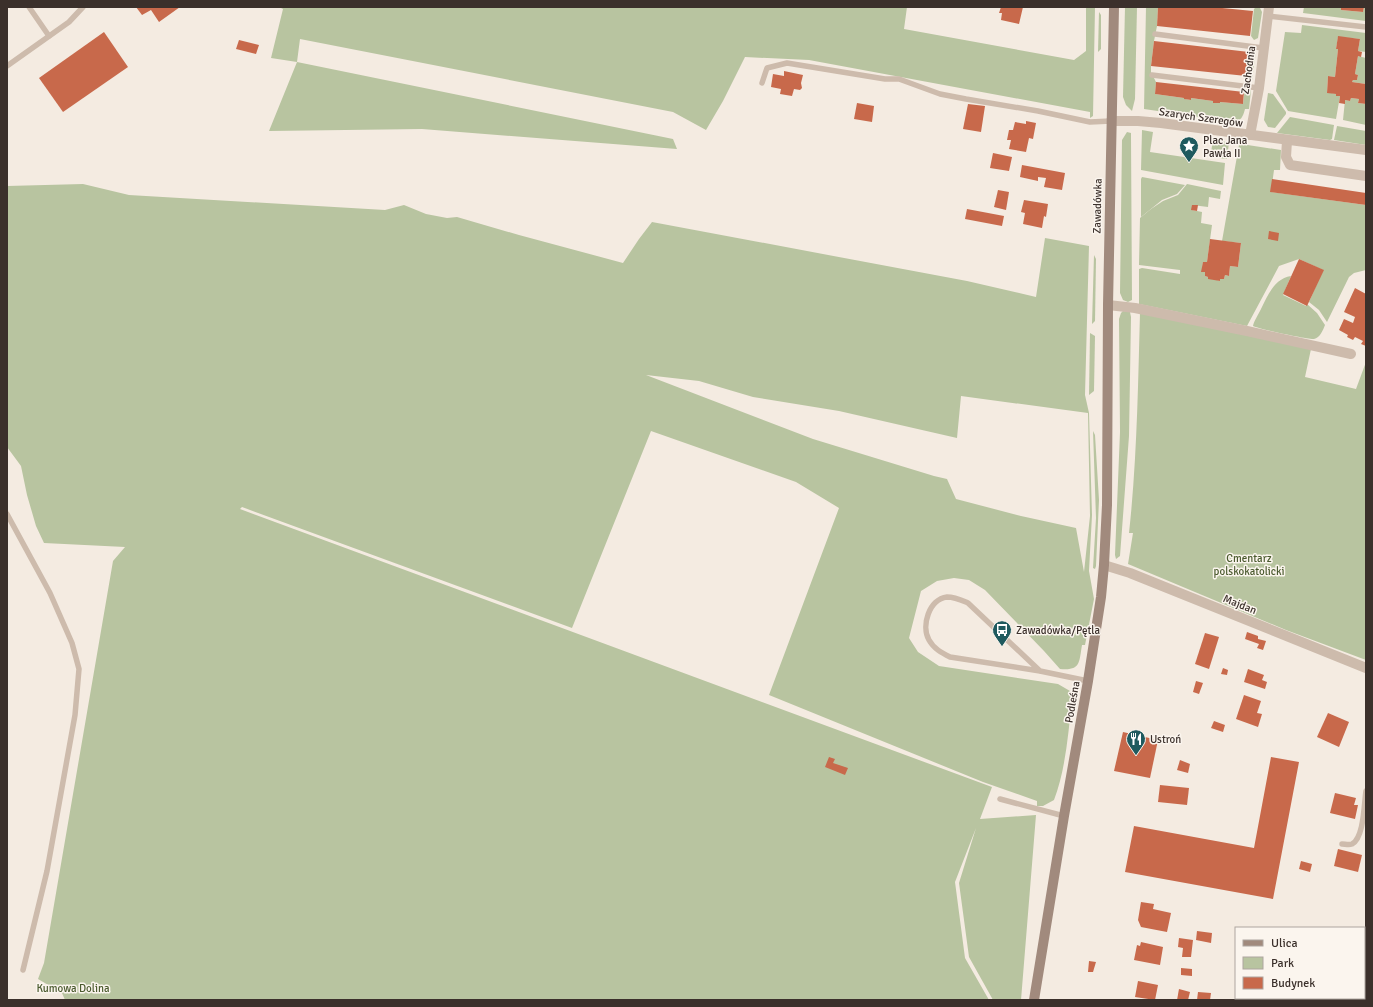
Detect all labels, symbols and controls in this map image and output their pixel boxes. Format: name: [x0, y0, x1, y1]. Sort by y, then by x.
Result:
street label: Zachodnia: [1239, 45, 1258, 95]
street label: Szarych Szeregów: [1158, 105, 1244, 130]
place label: Plac Jana Pawła II: [1203, 134, 1248, 160]
place icon: Plac Jana Pawła II: [1178, 135, 1200, 163]
street label: Zawadówka: [1091, 178, 1104, 234]
park label: Cmentarz polskokatolicki: [1214, 552, 1284, 578]
street label: Majdan: [1221, 592, 1258, 617]
bus stop icon: Zawadówka/Pętla: [991, 619, 1013, 647]
place label: Zawadówka/Pętla: [1016, 624, 1100, 637]
street label: Podleśna: [1062, 680, 1083, 724]
restaurant icon: Ustroń: [1125, 728, 1147, 756]
place label: Ustroń: [1150, 733, 1181, 746]
legend: [1235, 927, 1365, 999]
text: Ulica: [1271, 936, 1298, 951]
text: Park: [1271, 956, 1294, 971]
text: Budynek: [1271, 976, 1315, 991]
park label: Kumowa Dolina: [36, 982, 110, 995]

